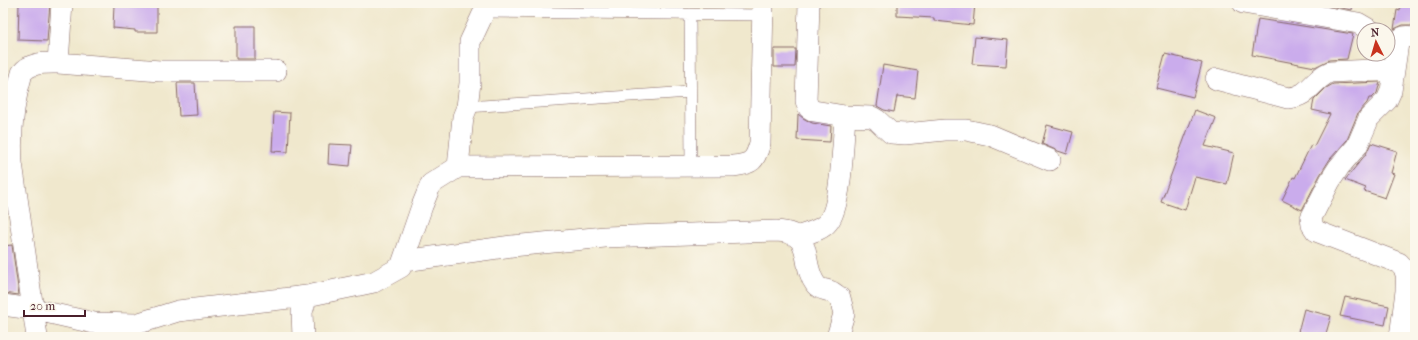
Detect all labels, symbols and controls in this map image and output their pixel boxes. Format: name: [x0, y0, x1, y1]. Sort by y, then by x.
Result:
north arrow: [1356, 22, 1396, 62]
text: N: [1370, 26, 1381, 39]
scale bar: [24, 292, 85, 318]
text: 20 m: [30, 299, 55, 313]

